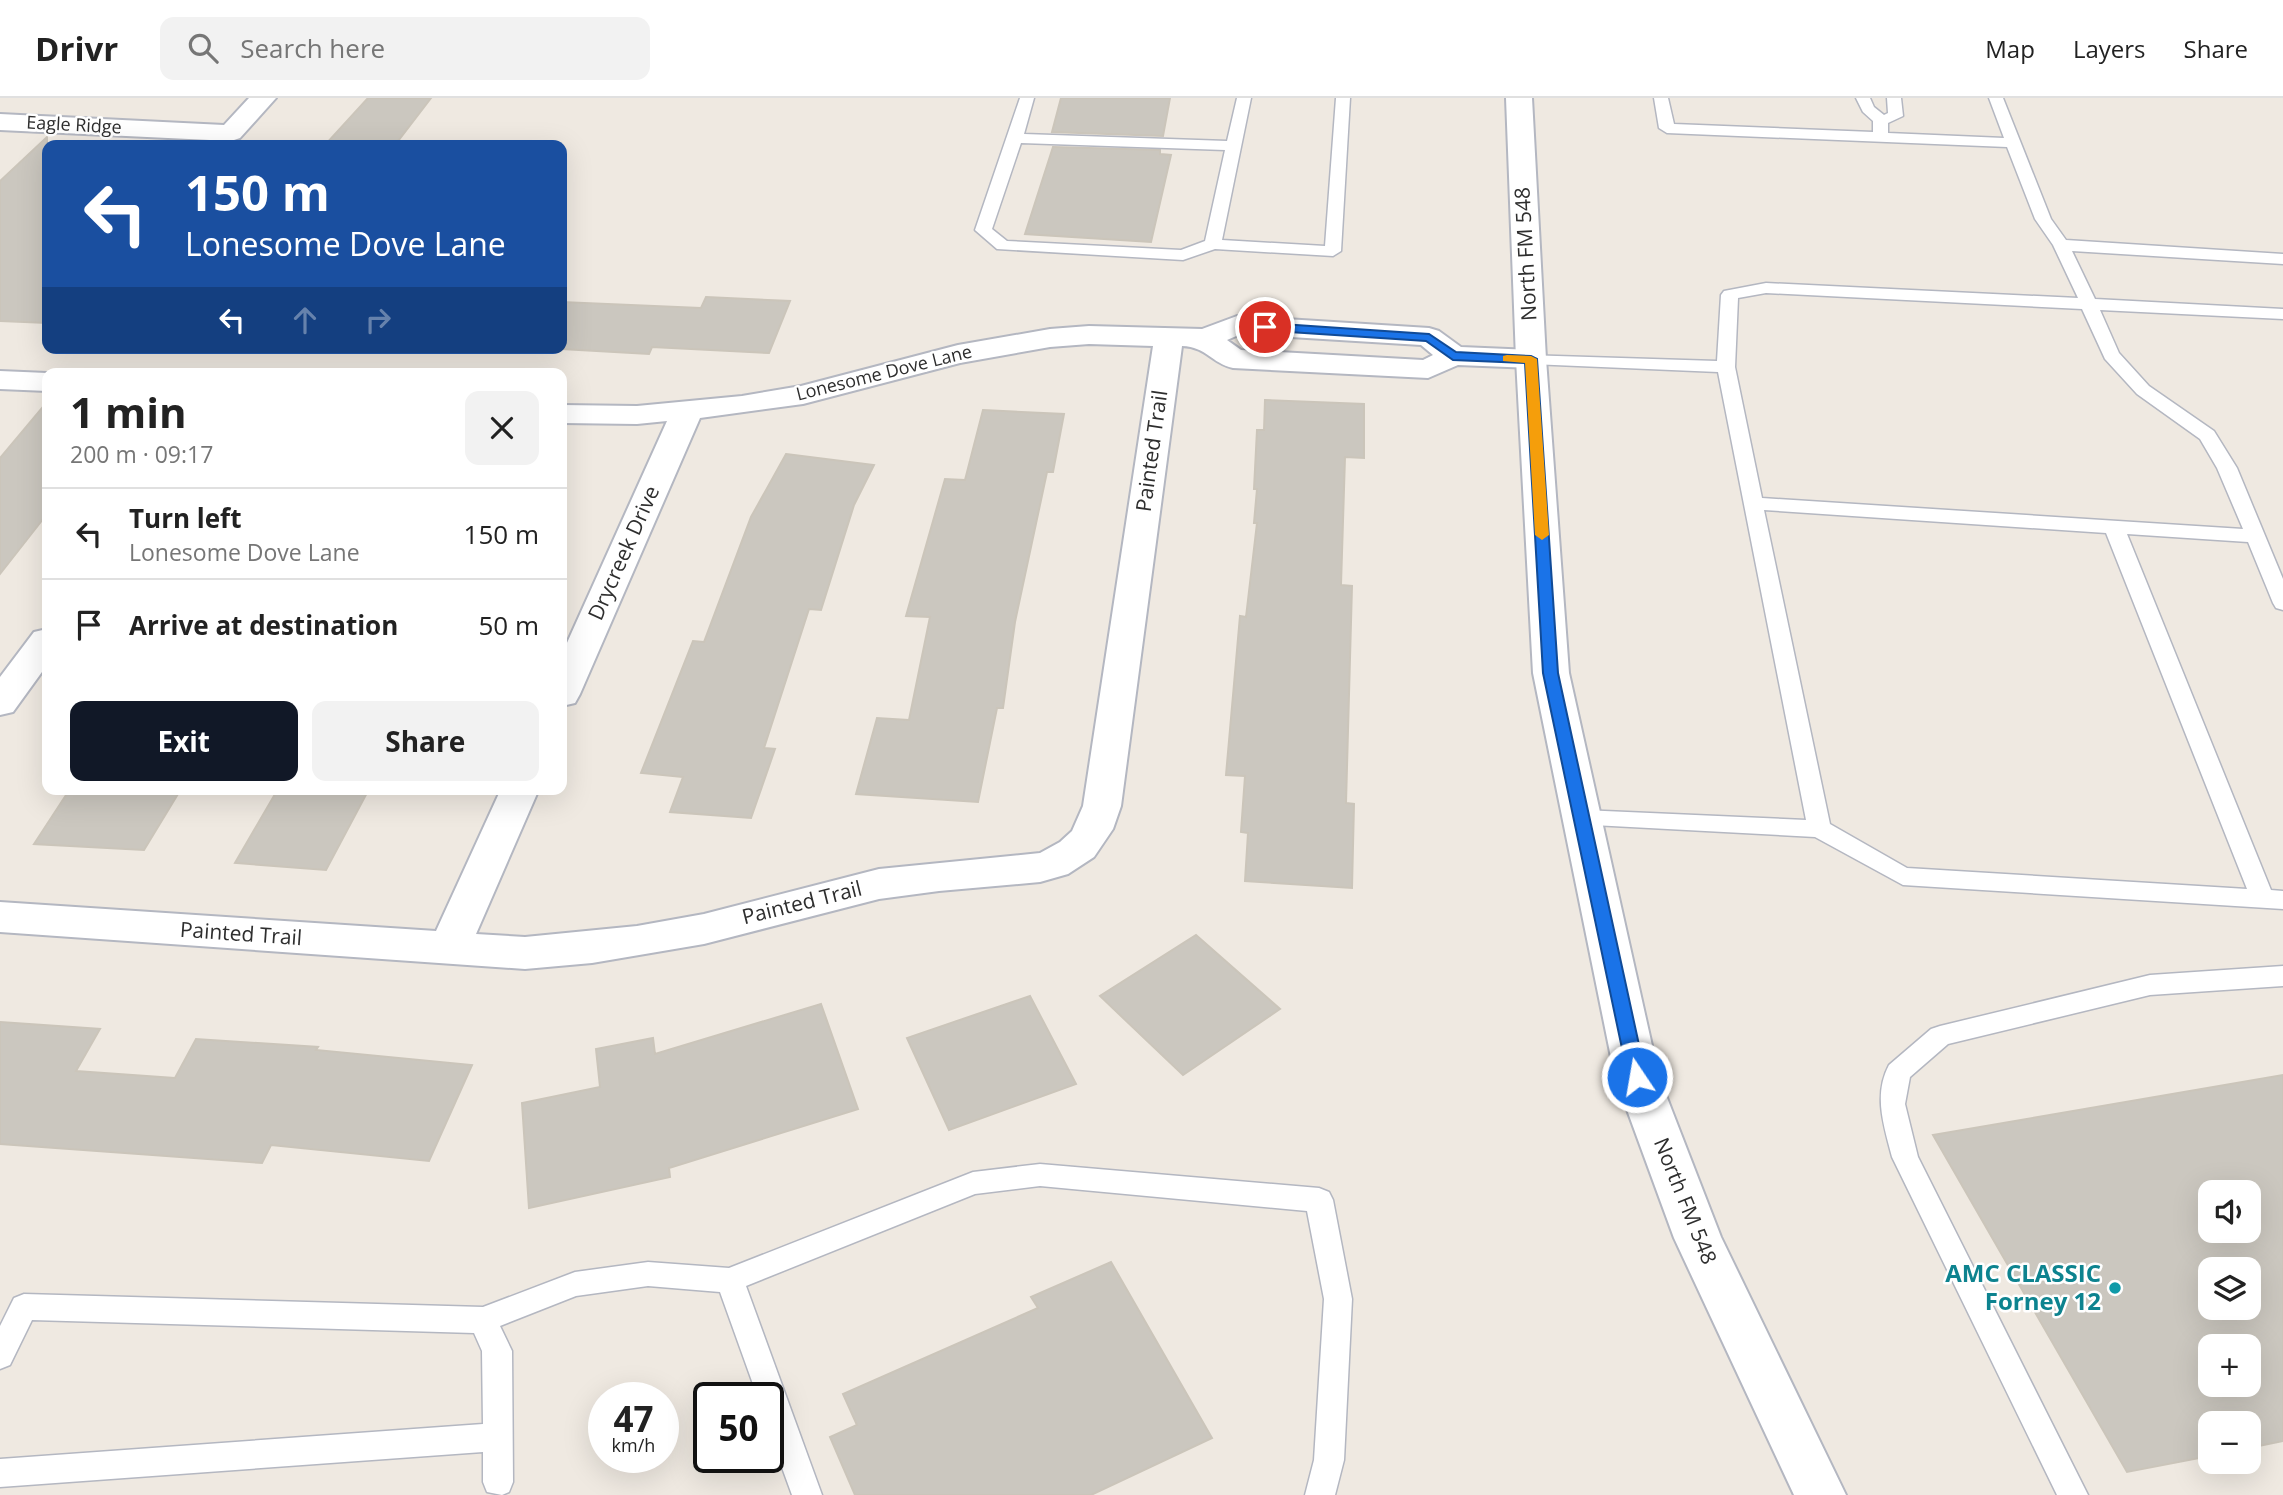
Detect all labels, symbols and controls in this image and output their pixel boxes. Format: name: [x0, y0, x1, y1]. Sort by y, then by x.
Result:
search box: [160, 17, 650, 80]
text: Drivr: [35, 26, 118, 71]
icon: search: [184, 29, 222, 67]
text: Search here: [240, 30, 385, 66]
text: Map: [1985, 32, 2035, 65]
text: Layers: [2073, 32, 2146, 65]
text: Share: [2184, 32, 2248, 65]
street label: Eagle Ridge: [26, 110, 122, 138]
text: 150 m: [185, 159, 330, 225]
icon: left: [70, 168, 161, 259]
street label: North FM 548: [1508, 186, 1542, 322]
text: Lonesome Dove Lane: [185, 222, 506, 265]
pin: [1235, 297, 1295, 357]
icon: left: [213, 301, 251, 339]
icon: ahead: [286, 301, 324, 339]
icon: right: [359, 301, 397, 339]
icon: arrive: [1246, 308, 1284, 346]
street label: Lonesome Dove Lane: [793, 339, 974, 405]
text: 1 min: [70, 383, 187, 440]
street label: Painted Trail: [1129, 388, 1173, 513]
button: close: [465, 391, 539, 465]
text: 200 m · 09:17: [70, 438, 213, 470]
street label: Drycreek Drive: [581, 481, 665, 624]
text: Turn left: [129, 500, 241, 536]
icon: left: [70, 515, 108, 553]
text: 150 m: [464, 516, 539, 552]
text: Lonesome Dove Lane: [129, 536, 360, 568]
icon: arrive: [70, 606, 108, 644]
text: Arrive at destination: [129, 607, 398, 643]
text: 50 m: [478, 607, 539, 643]
button: Exit: [70, 701, 298, 781]
button: Share: [312, 701, 539, 781]
street label: Painted Trail: [739, 874, 865, 930]
street label: Painted Trail: [179, 915, 303, 951]
position arrow: [1600, 1040, 1674, 1114]
street label: North FM 548: [1648, 1133, 1724, 1268]
map controls: [2198, 1180, 2261, 1474]
button: sound: [2198, 1180, 2261, 1243]
place label: AMC CLASSIC Forney 12: [1945, 1256, 2101, 1317]
button: layers: [2198, 1257, 2261, 1320]
marker: AMC CLASSIC Forney 12: [2107, 1280, 2123, 1296]
button: +: [2198, 1334, 2261, 1397]
speed limit sign: 50: [693, 1382, 784, 1473]
text: 47: [613, 1395, 654, 1442]
button: −: [2198, 1411, 2261, 1474]
text: km/h: [612, 1433, 655, 1457]

